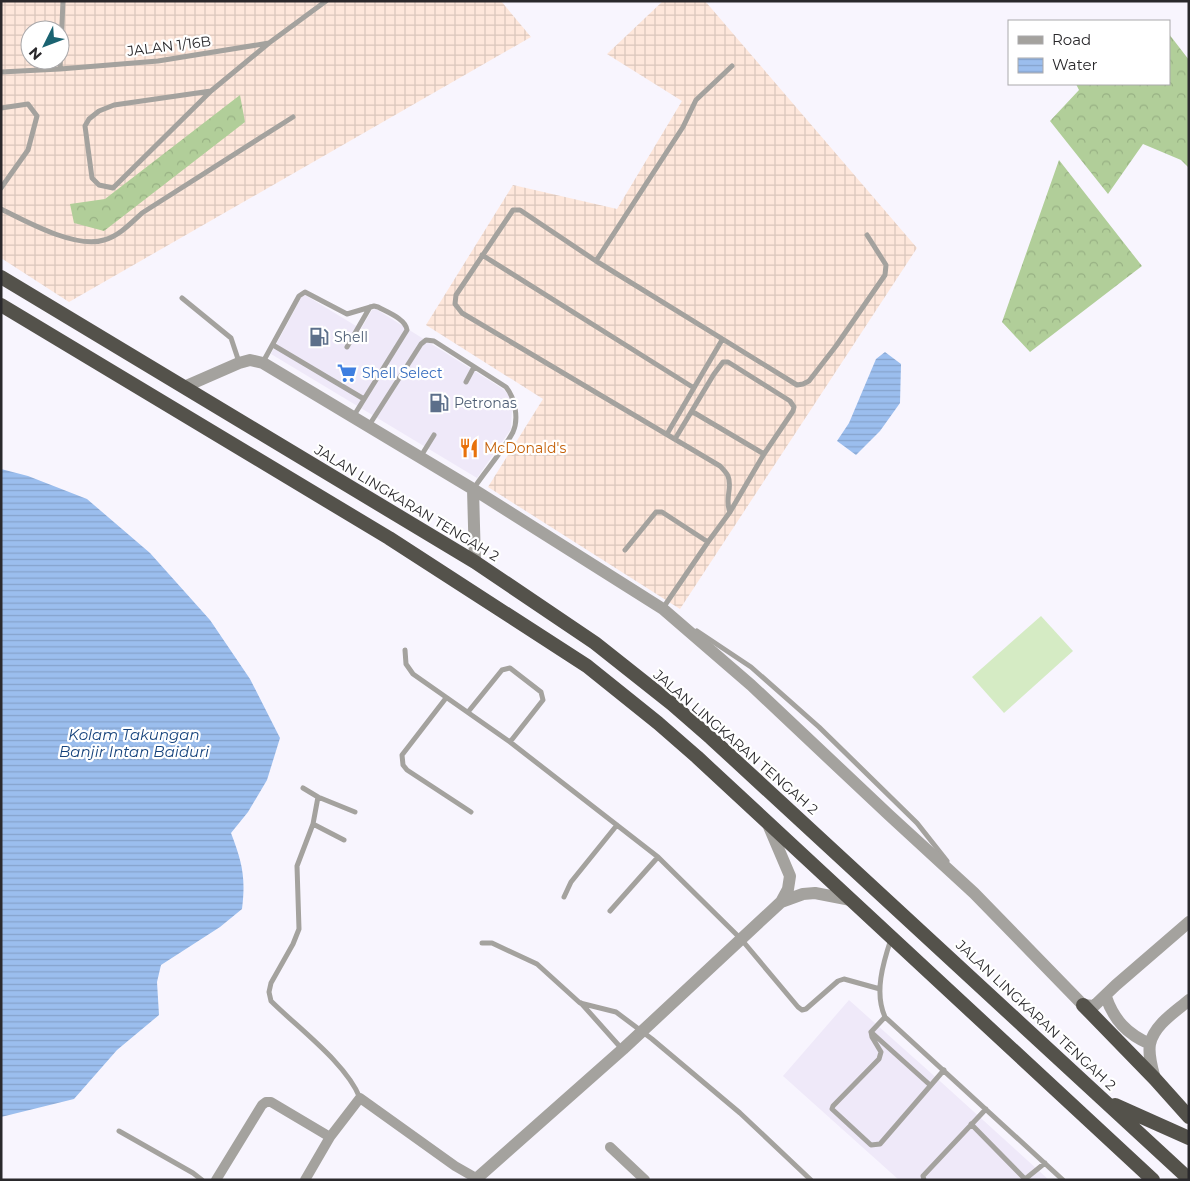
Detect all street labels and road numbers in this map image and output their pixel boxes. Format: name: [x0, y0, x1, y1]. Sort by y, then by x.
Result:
street label: JALAN 1/16B: [125, 32, 212, 60]
street label: JALAN LINGKARAN TENGAH 2: [311, 440, 503, 565]
street label: JALAN LINGKARAN TENGAH 2: [649, 665, 822, 818]
street label: JALAN LINGKARAN TENGAH 2: [951, 935, 1120, 1094]

